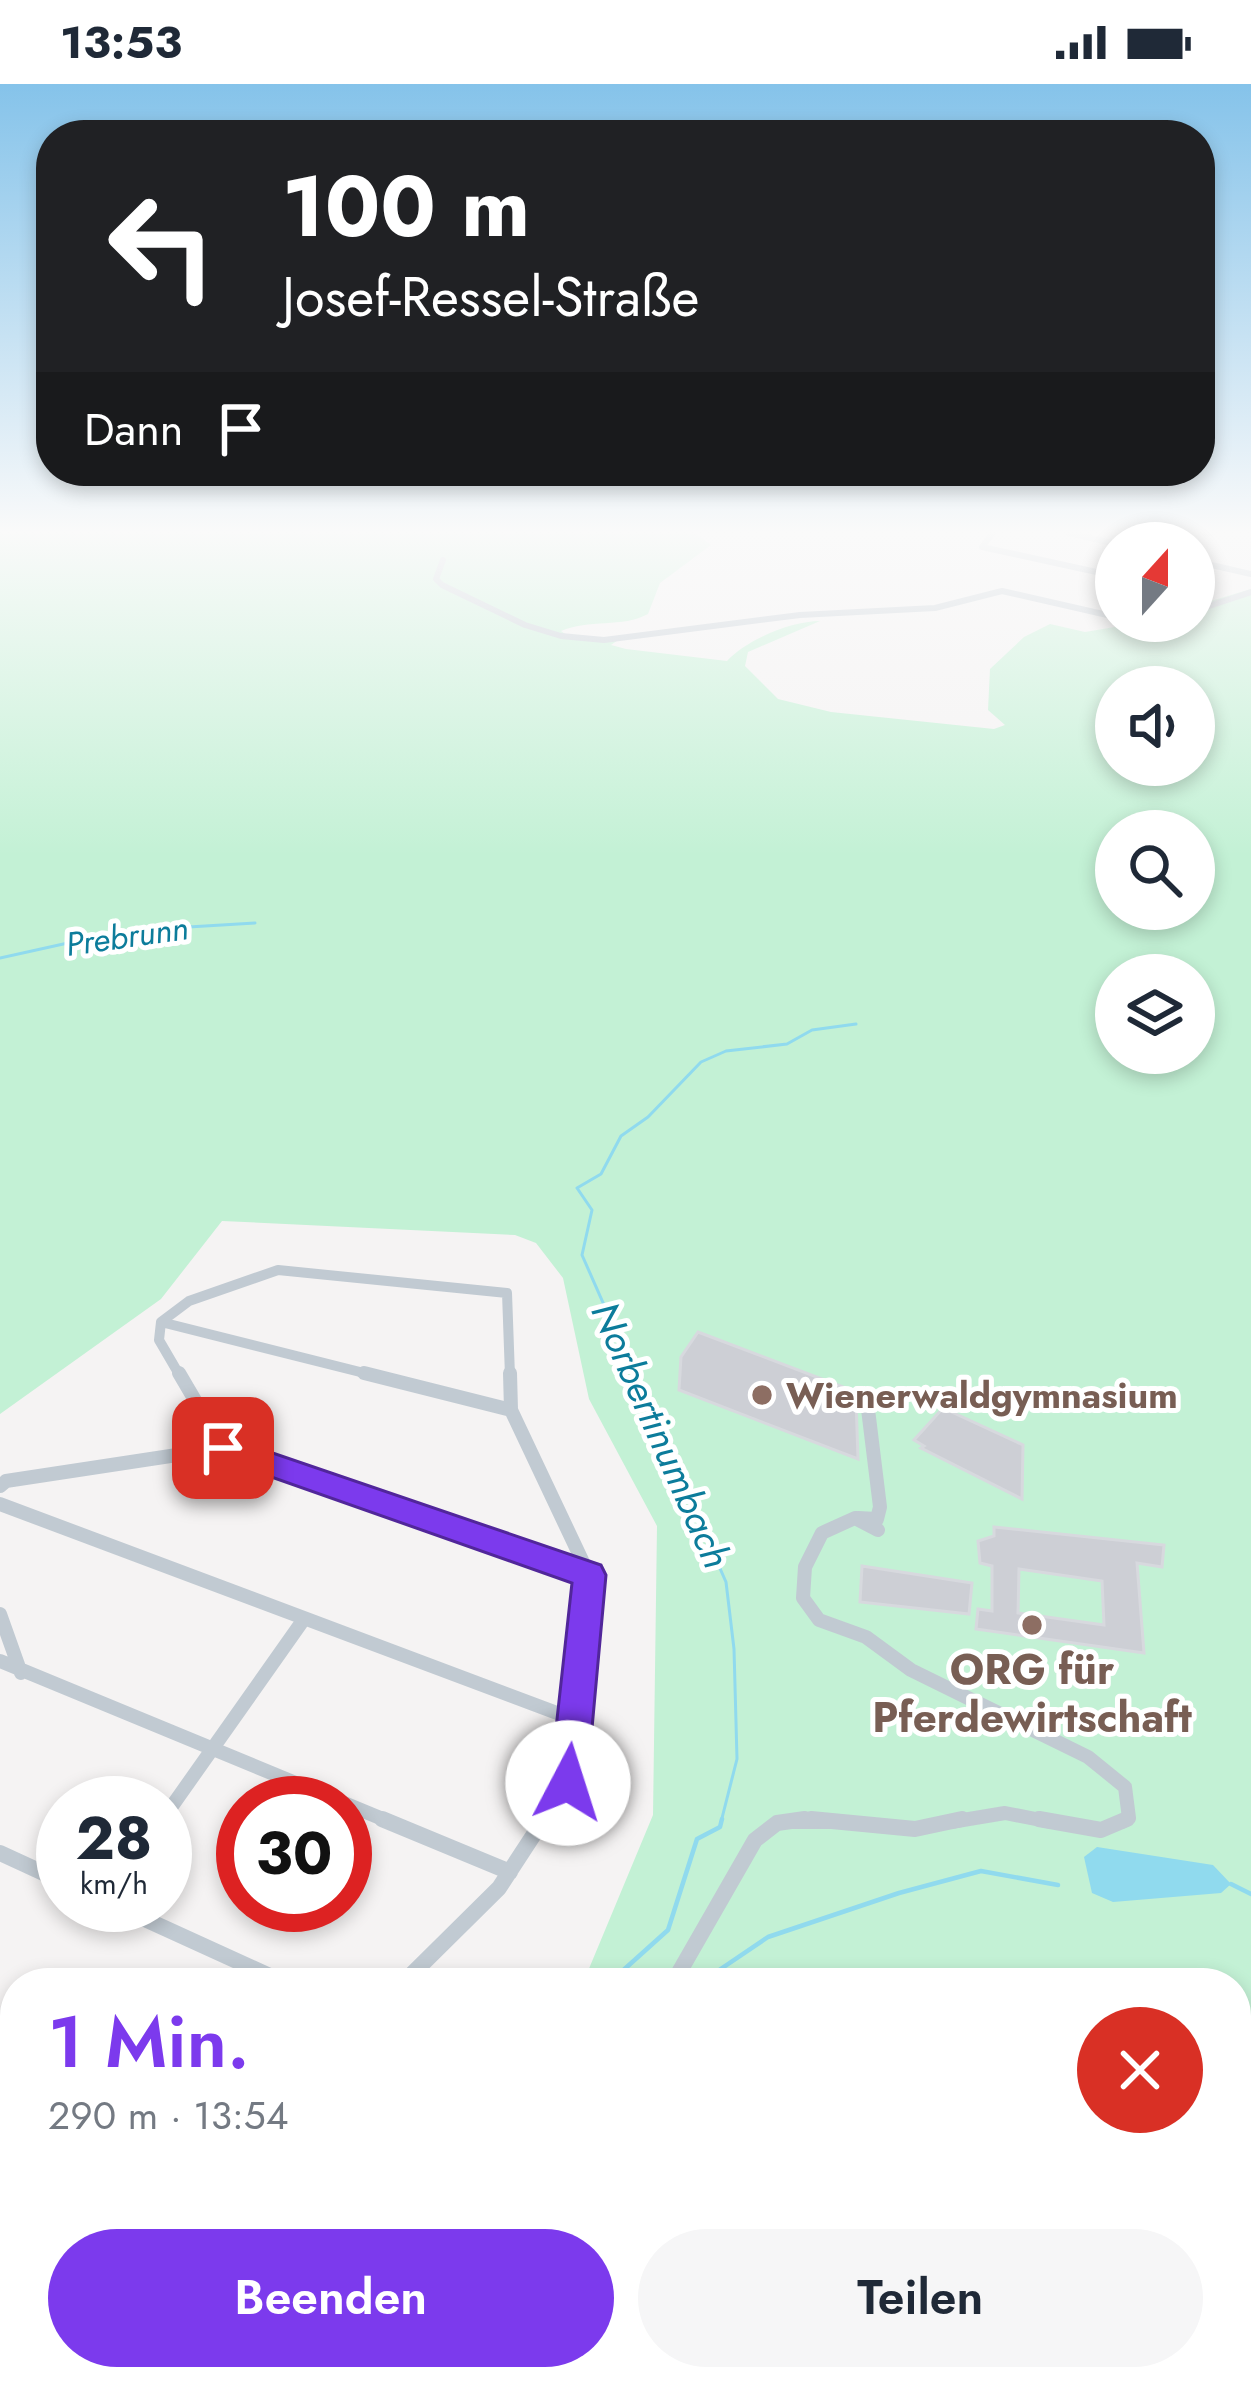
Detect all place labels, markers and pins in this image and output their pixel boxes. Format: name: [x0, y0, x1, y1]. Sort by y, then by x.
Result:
place label: Wienerwaldgymnasium: [786, 1369, 1178, 1421]
marker: Wienerwaldgymnasium: [749, 1382, 775, 1408]
pin: [172, 1397, 274, 1499]
marker: ORG für Pferdewirtschaft: [1019, 1612, 1045, 1638]
place label: ORG für Pferdewirtschaft: [872, 1639, 1192, 1748]

